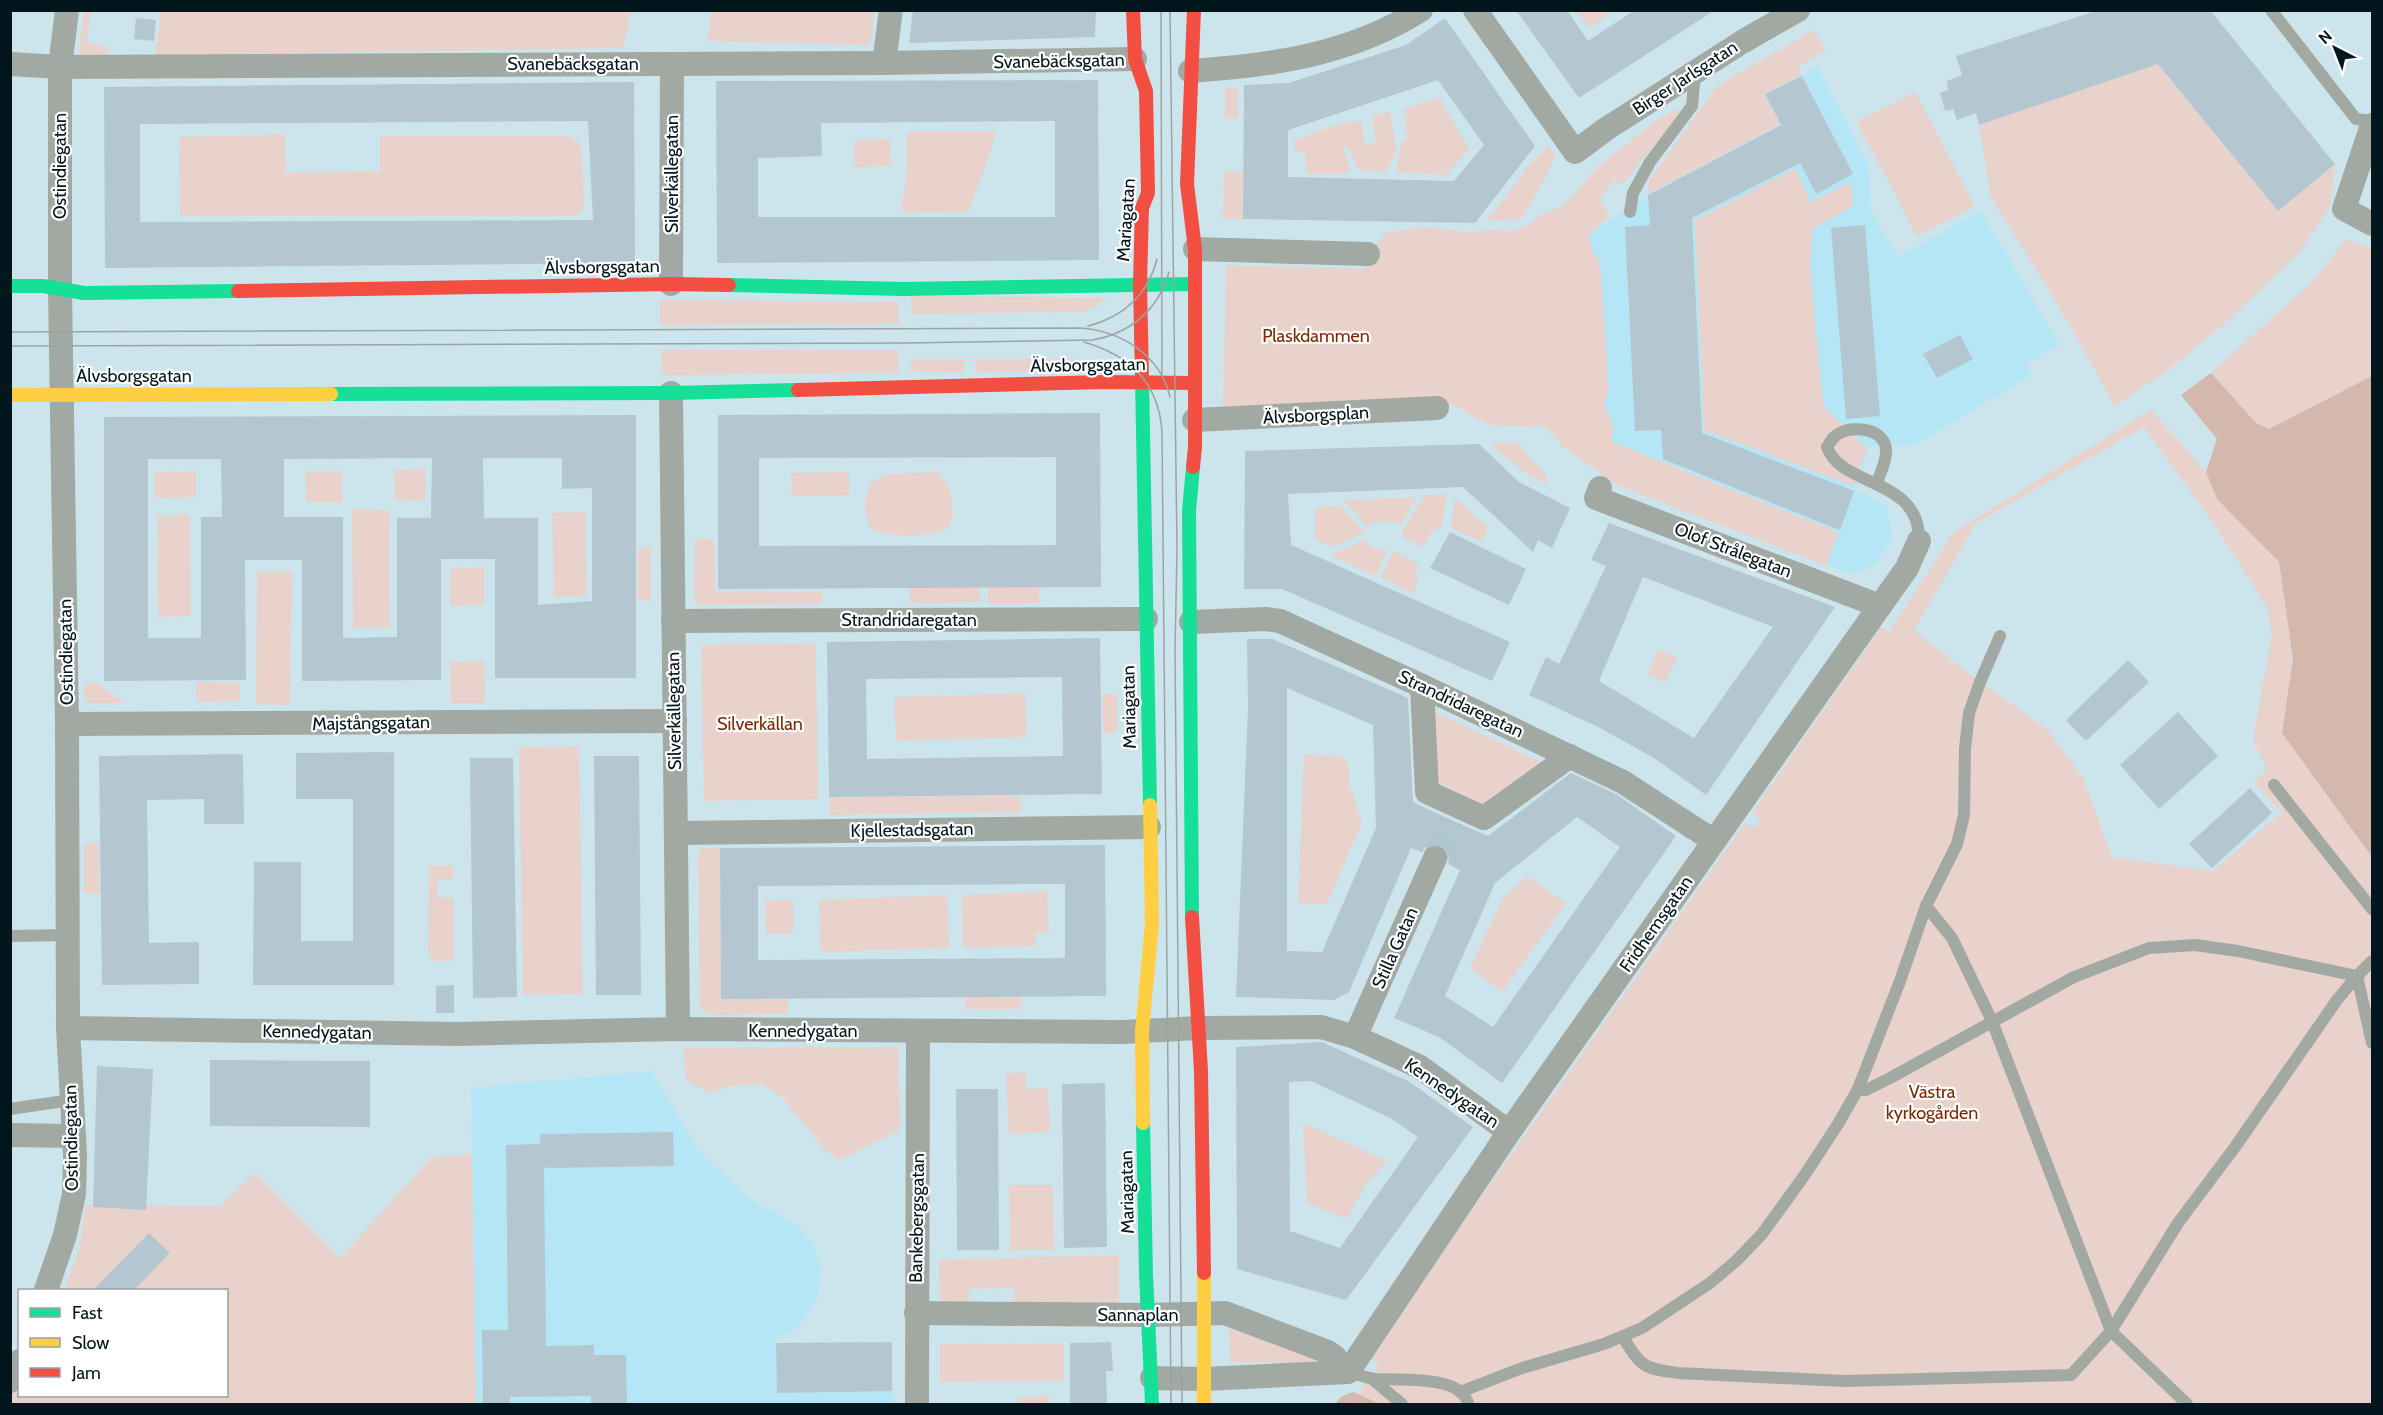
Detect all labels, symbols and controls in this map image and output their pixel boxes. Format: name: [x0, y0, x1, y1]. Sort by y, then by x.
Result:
north arrow: [2305, 18, 2365, 78]
text: N: [2315, 26, 2336, 48]
street label: Birger Jarlsgatan: [1628, 36, 1742, 120]
street label: Svanebäcksgatan: [993, 49, 1125, 73]
street label: Svanebäcksgatan: [507, 53, 639, 75]
street label: Ostindiegatan: [49, 113, 71, 219]
street label: Silverkällegatan: [661, 115, 683, 233]
street label: Mariagatan: [1112, 178, 1140, 262]
street label: Älvsborgsgatan: [544, 255, 660, 279]
park label: Plaskdammen: [1262, 325, 1370, 347]
street label: Älvsborgsgatan: [1030, 353, 1146, 377]
street label: Älvsborgsgatan: [76, 365, 192, 387]
street label: Älvsborgsplan: [1262, 401, 1370, 429]
street label: Olof Strålegatan: [1671, 518, 1795, 582]
street label: Ostindiegatan: [54, 599, 78, 705]
street label: Strandridaregatan: [841, 609, 977, 631]
street label: Silverkällegatan: [662, 652, 686, 770]
street label: Mariagatan: [1117, 665, 1141, 749]
street label: Strandridaregatan: [1395, 665, 1527, 743]
street label: Majstångsgatan: [312, 711, 430, 735]
park label: Silverkällan: [717, 713, 803, 735]
street label: Kjellestadsgatan: [850, 818, 974, 842]
street label: Fridhemsgatan: [1615, 872, 1697, 976]
street label: Stilla Gatan: [1367, 904, 1423, 992]
street label: Kennedygatan: [262, 1020, 372, 1044]
street label: Kennedygatan: [748, 1020, 858, 1042]
street label: Kennedygatan: [1401, 1053, 1503, 1133]
park label: Västra kyrkogården: [1886, 1081, 1978, 1124]
street label: Ostindiegatan: [59, 1085, 83, 1191]
street label: Mariagatan: [1115, 1150, 1139, 1234]
street label: Bankebergsgatan: [905, 1153, 929, 1283]
legend: [18, 1289, 228, 1397]
text: Fast: [72, 1302, 103, 1324]
street label: Sannaplan: [1098, 1304, 1178, 1326]
text: Slow: [72, 1332, 109, 1354]
text: Jam: [71, 1362, 101, 1384]

